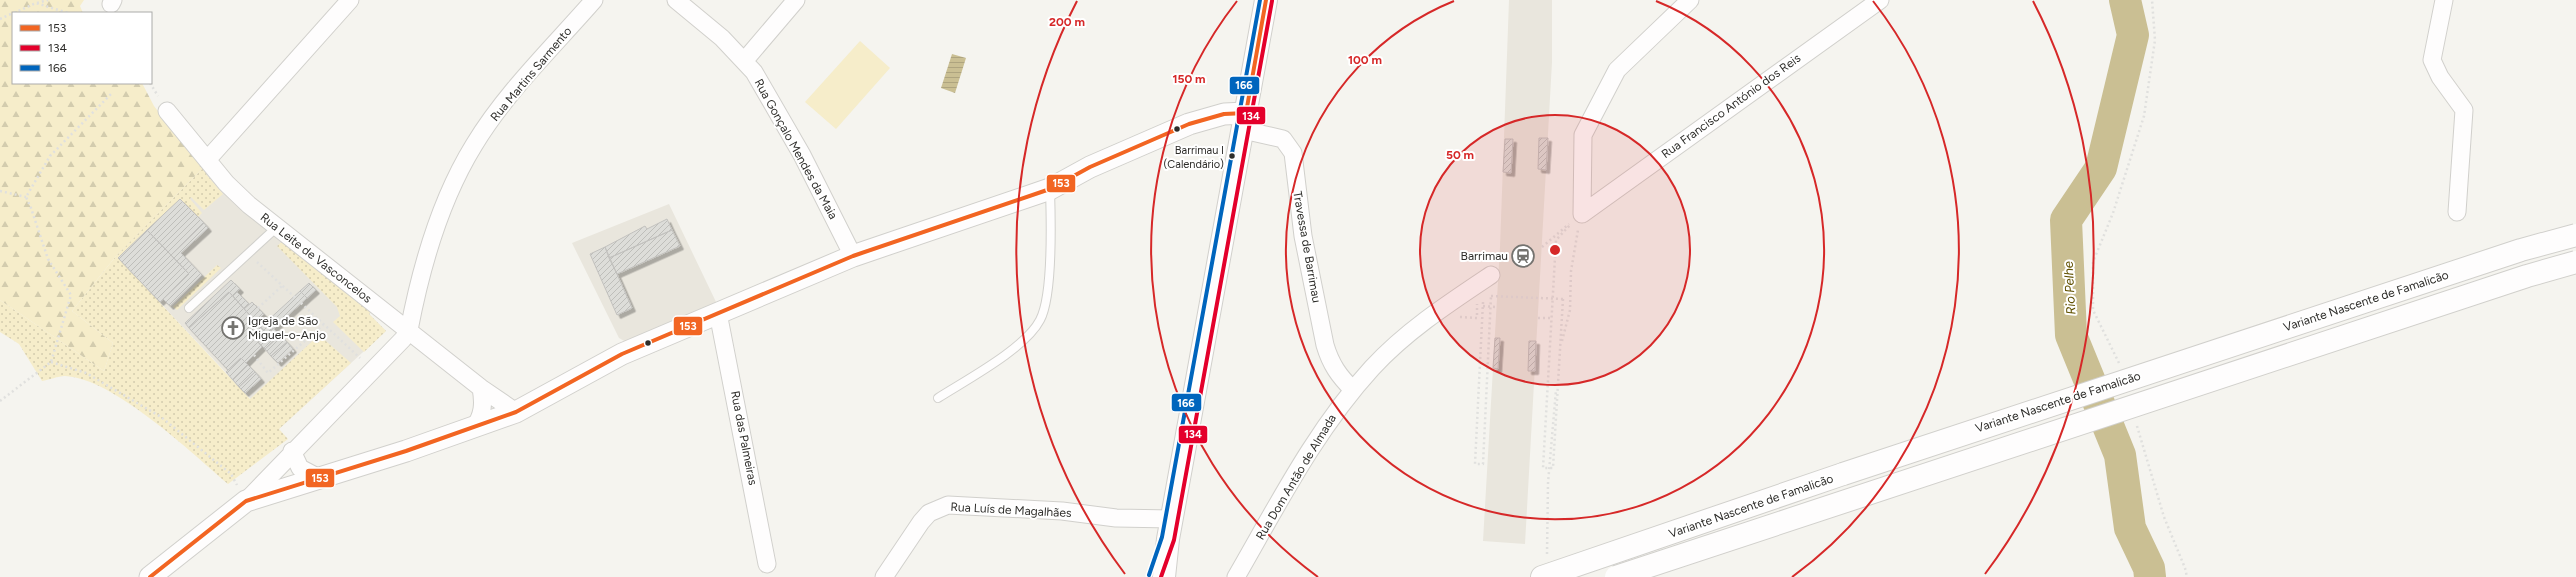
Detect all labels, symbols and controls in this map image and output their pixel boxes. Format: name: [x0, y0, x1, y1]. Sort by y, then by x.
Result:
legend: [12, 12, 152, 84]
text: 200 m: [1049, 15, 1085, 29]
text: 153: [48, 21, 66, 35]
street label: Rua Martins Sarmento: [487, 24, 575, 124]
text: 134: [48, 41, 67, 55]
street label: Rua Francisco António dos Reis: [1659, 51, 1804, 161]
text: 100 m: [1348, 53, 1382, 67]
text: 166: [48, 61, 67, 75]
text: 150 m: [1172, 72, 1206, 86]
street label: Rua Gonçalo Mendes da Maia: [752, 76, 840, 222]
line badge: 166: [1229, 76, 1260, 95]
text: 166: [1235, 79, 1253, 92]
line badge: 134: [1236, 106, 1266, 125]
text: 134: [1242, 110, 1260, 123]
unlabelled marker: [1172, 124, 1182, 134]
place label: Barrimau I (Calendário): [1163, 144, 1224, 171]
text: 50 m: [1446, 148, 1474, 162]
marker: Barrimau I (Calendário): [1227, 151, 1237, 161]
line badge: 153: [1046, 174, 1076, 193]
text: 153: [1052, 177, 1070, 190]
street label: Travessa de Barrimau: [1290, 190, 1324, 304]
street label: Rua Leite de Vasconcelos: [258, 210, 375, 306]
station icon: Barrimau: [1510, 243, 1536, 269]
centre of rings: [1548, 243, 1562, 257]
place label: Barrimau: [1461, 249, 1508, 263]
water label: Rio Pelhe: [2061, 261, 2078, 315]
street label: Variante Nascente de Famalicão: [2282, 268, 2450, 334]
place label: Igreja de São Miguel-o-Anjo: [248, 314, 326, 342]
church icon: Igreja de São Miguel-o-Anjo: [220, 315, 246, 341]
line badge: 153: [673, 316, 703, 336]
text: 153: [679, 320, 697, 333]
unlabelled marker: [643, 338, 653, 348]
street label: Variante Nascente de Famalicão: [1974, 369, 2142, 435]
street label: Rua das Palmeiras: [728, 390, 760, 487]
line badge: 166: [1171, 393, 1202, 412]
text: 166: [1177, 397, 1195, 410]
street label: Rua Dom Antão de Almada: [1253, 412, 1339, 542]
line badge: 134: [1178, 425, 1208, 444]
text: 134: [1184, 428, 1202, 441]
line badge: 153: [305, 468, 335, 488]
street label: Variante Nascente de Famalicão: [1667, 471, 1835, 541]
text: 153: [311, 472, 329, 485]
street label: Rua Luís de Magalhães: [950, 500, 1072, 520]

